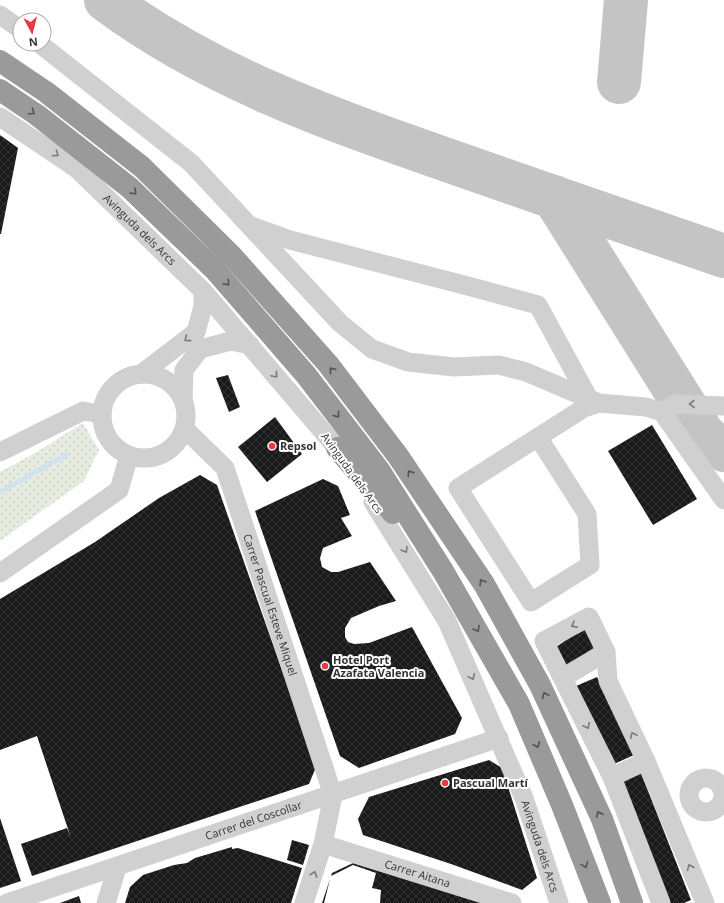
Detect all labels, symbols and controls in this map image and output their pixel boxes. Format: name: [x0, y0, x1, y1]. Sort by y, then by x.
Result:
north arrow: [12, 12, 52, 52]
text: N: [28, 34, 39, 50]
one-way arrow: [28, 107, 35, 115]
one-way arrow: [52, 150, 59, 157]
one-way arrow: [129, 187, 137, 195]
street label: Avinguda dels Arcs: [100, 190, 180, 268]
one-way arrow: [222, 278, 230, 286]
one-way arrow: [185, 334, 192, 341]
one-way arrow: [330, 367, 337, 374]
one-way arrow: [270, 370, 277, 378]
one-way arrow: [689, 400, 695, 408]
one-way arrow: [332, 411, 339, 418]
street label: Avinguda dels Arcs: [318, 429, 387, 516]
place label: Repsol: [280, 438, 316, 453]
marker: Repsol: [267, 441, 277, 451]
one-way arrow: [408, 471, 415, 478]
street label: Carrer Pascual Esteve Miquel: [240, 532, 301, 678]
one-way arrow: [400, 546, 407, 553]
one-way arrow: [479, 579, 487, 586]
one-way arrow: [571, 620, 578, 628]
one-way arrow: [472, 625, 480, 632]
place label: Hotel Port Azafata Valencia: [333, 652, 424, 680]
marker: Hotel Port Azafata Valencia: [320, 661, 330, 671]
one-way arrow: [467, 673, 475, 681]
one-way arrow: [542, 692, 550, 700]
one-way arrow: [583, 722, 590, 730]
one-way arrow: [630, 731, 638, 739]
one-way arrow: [532, 741, 540, 748]
place label: Pascual Martí: [453, 775, 529, 790]
marker: Pascual Martí: [440, 778, 450, 788]
street label: Carrer del Coscollar: [203, 797, 304, 843]
street label: Avinguda dels Arcs: [518, 798, 563, 894]
one-way arrow: [596, 811, 604, 818]
street label: Carrer Aitana: [383, 856, 452, 890]
one-way arrow: [581, 862, 589, 869]
one-way arrow: [687, 864, 695, 871]
one-way arrow: [309, 870, 317, 877]

